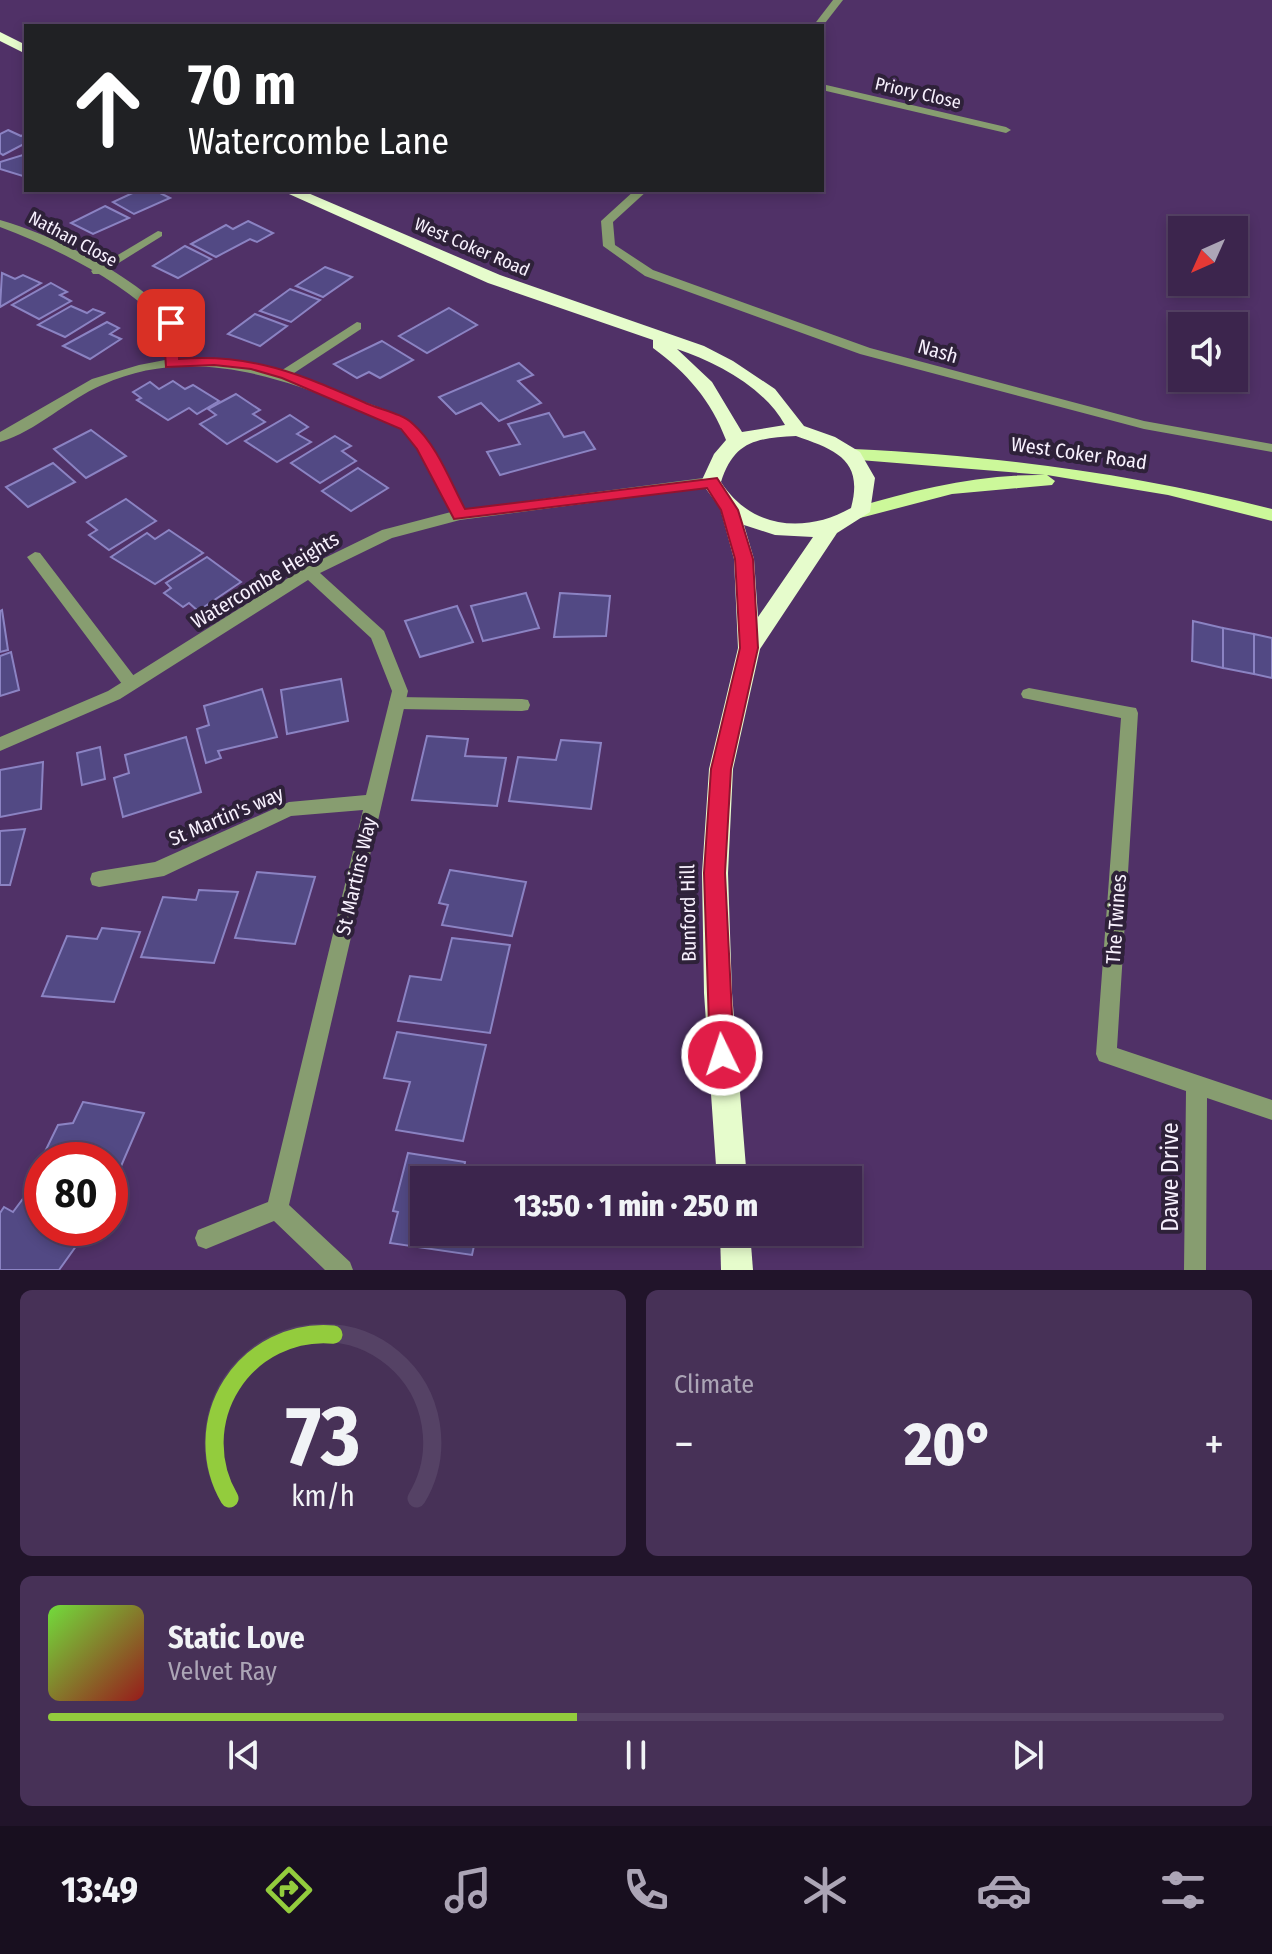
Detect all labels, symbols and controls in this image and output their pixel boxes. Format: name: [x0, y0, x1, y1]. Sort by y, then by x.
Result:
text: 70 m: [188, 52, 296, 119]
icon: ahead: [56, 56, 160, 160]
street label: Priory Close: [873, 72, 963, 114]
text: Watercombe Lane: [188, 120, 449, 164]
street label: Nathan Close: [25, 206, 121, 272]
street label: West Coker Road: [411, 213, 533, 281]
north arrow: [1168, 216, 1248, 296]
map controls: [1168, 216, 1248, 392]
pin: [137, 289, 205, 357]
icon: arrive: [149, 301, 193, 345]
button: sound: [1168, 312, 1248, 392]
street label: Nash: [915, 334, 961, 368]
street label: West Coker Road: [1010, 432, 1148, 474]
street label: Watercombe Heights: [187, 526, 343, 634]
street label: St Martin's way: [165, 781, 287, 851]
street label: St Martins Way: [331, 815, 381, 937]
street label: Bunford Hill: [675, 864, 701, 962]
street label: The Twines: [1101, 873, 1131, 965]
position arrow: [680, 1013, 764, 1097]
street label: Dawe Drive: [1156, 1122, 1184, 1232]
speed limit sign: 80: [24, 1142, 128, 1246]
text: 13:50 · 1 min · 250 m: [514, 1188, 758, 1224]
text: Climate: [674, 1369, 754, 1400]
text: 73: [286, 1387, 360, 1487]
text: 20°: [904, 1409, 994, 1481]
text: −: [674, 1418, 694, 1471]
text: +: [1204, 1418, 1224, 1471]
text: km/h: [291, 1479, 355, 1514]
text: Static Love: [168, 1620, 305, 1656]
text: Velvet Ray: [168, 1656, 277, 1687]
icon: previous: [222, 1733, 266, 1777]
icon: pause: [614, 1733, 658, 1777]
icon: next: [1006, 1733, 1050, 1777]
icon: directions: [261, 1862, 317, 1918]
icon: music: [440, 1862, 496, 1918]
icon: phone: [618, 1862, 674, 1918]
icon: climate: [797, 1862, 853, 1918]
icon: car: [976, 1862, 1032, 1918]
icon: filters: [1155, 1862, 1211, 1918]
text: 13:49: [61, 1868, 138, 1912]

